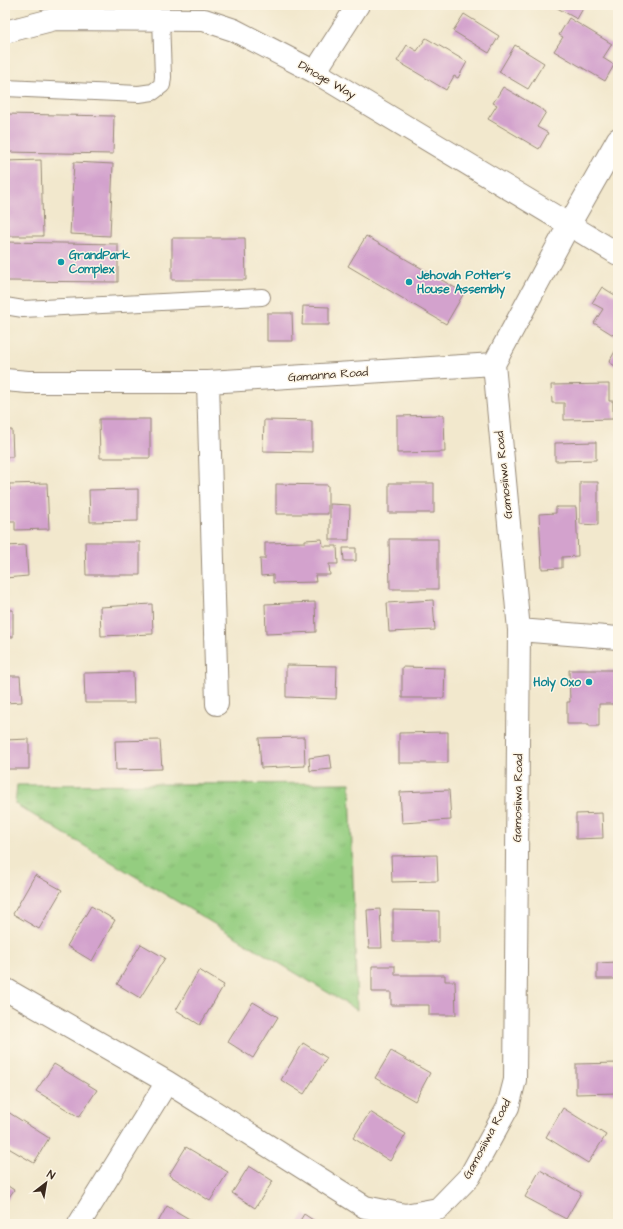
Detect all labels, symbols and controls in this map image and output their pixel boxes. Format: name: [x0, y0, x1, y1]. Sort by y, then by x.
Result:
street label: Dinoge Way: [295, 57, 359, 104]
place label: GrandPark Complex: [69, 247, 131, 279]
marker: GrandPark Complex: [56, 257, 66, 267]
place label: Jehovah Potter's House Assembly: [416, 267, 511, 299]
marker: Jehovah Potter's House Assembly: [404, 277, 414, 287]
street label: Gamanna Road: [287, 364, 369, 386]
street label: Gamosiiwa Road: [491, 430, 517, 520]
place label: Holy Oxo: [533, 674, 581, 692]
marker: Holy Oxo: [584, 677, 594, 687]
street label: Gamosiiwa Road: [509, 754, 527, 842]
street label: Gamosiiwa Road: [459, 1096, 515, 1182]
north arrow: [26, 1163, 66, 1203]
text: N: [44, 1167, 58, 1183]

